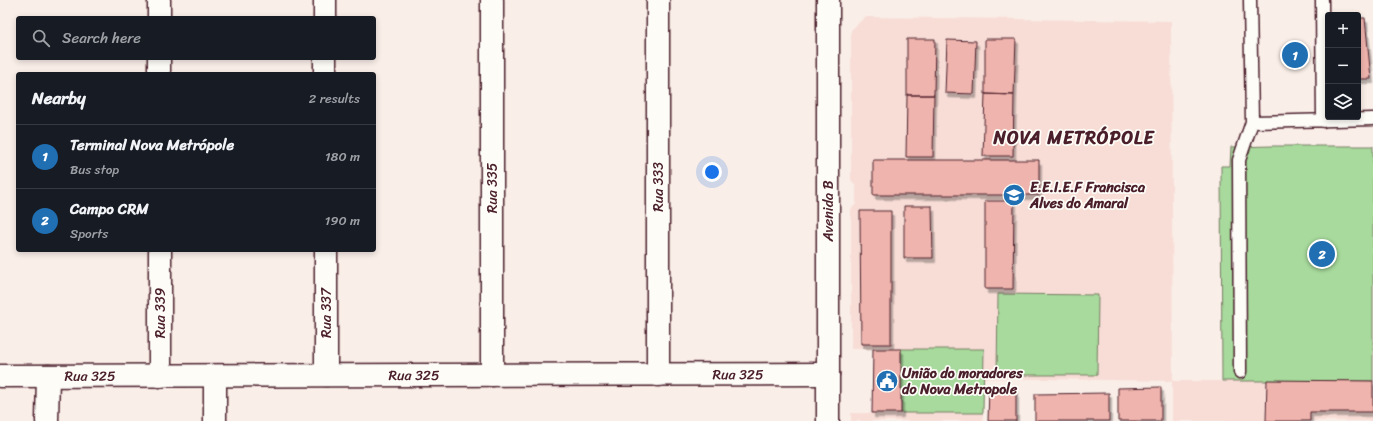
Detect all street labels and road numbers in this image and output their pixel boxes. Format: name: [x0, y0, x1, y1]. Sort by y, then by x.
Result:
street label: Rua 335: [480, 162, 505, 213]
street label: Rua 333: [646, 162, 671, 212]
street label: Avenida B: [816, 180, 841, 243]
street label: Rua 339: [148, 287, 173, 338]
street label: Rua 337: [314, 287, 339, 338]
street label: Rua 325: [388, 362, 440, 388]
street label: Rua 325: [712, 362, 764, 387]
street label: Rua 325: [64, 363, 116, 388]

